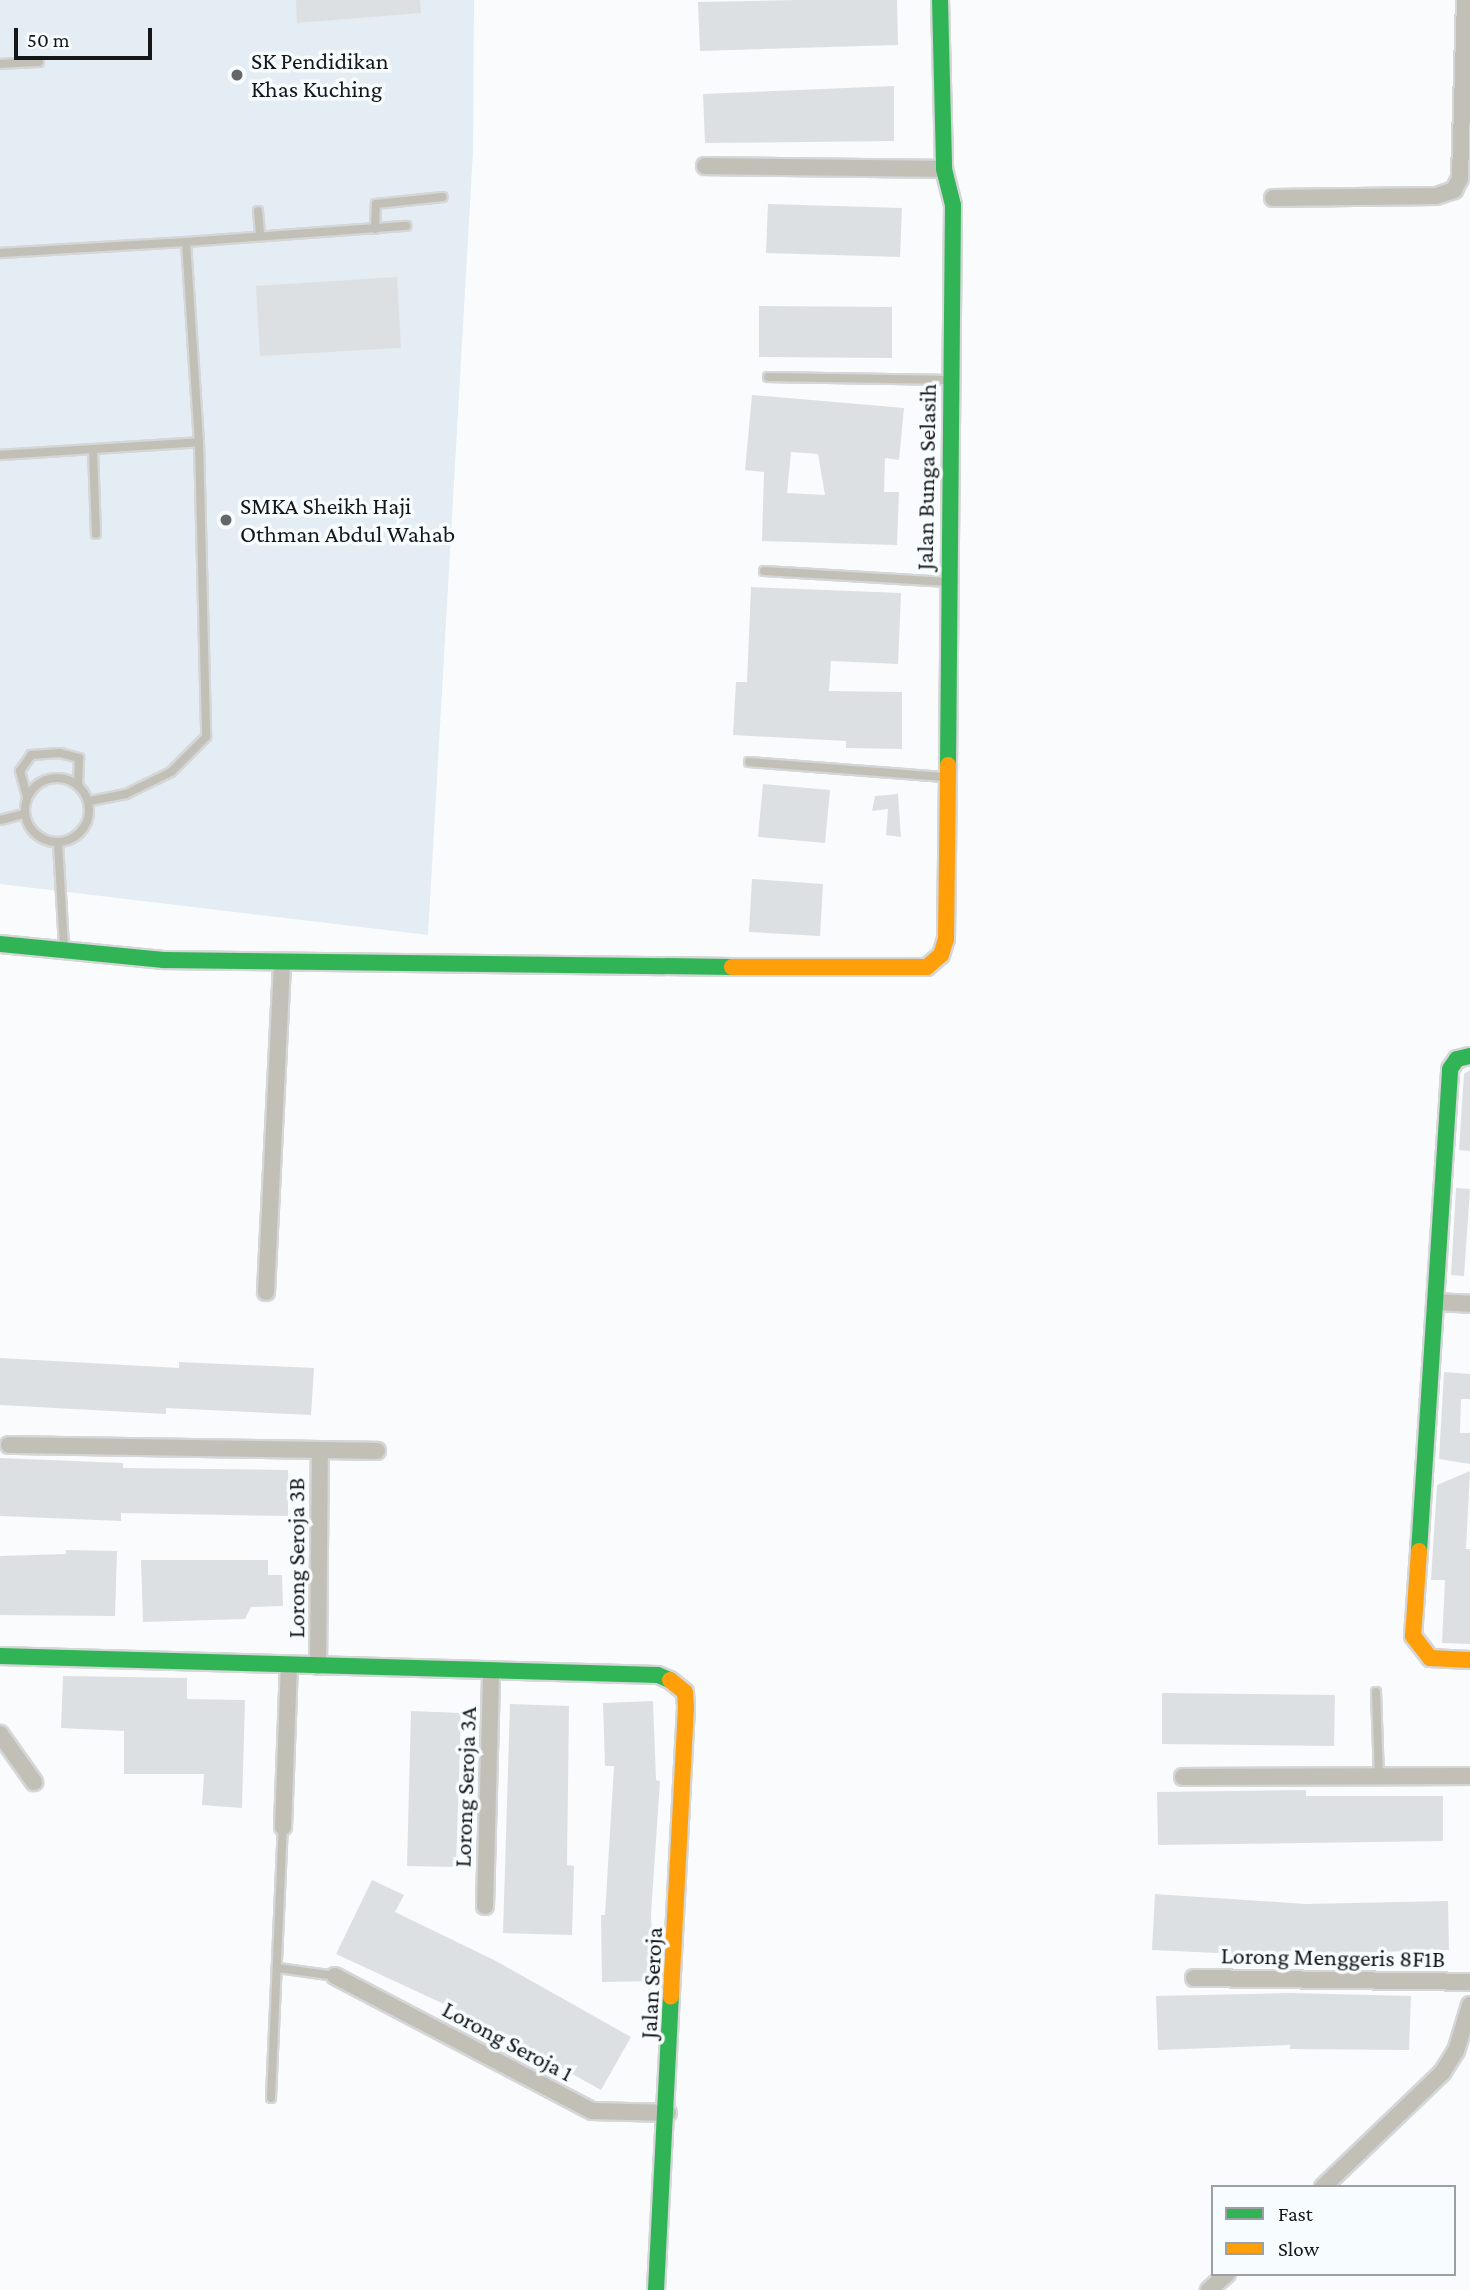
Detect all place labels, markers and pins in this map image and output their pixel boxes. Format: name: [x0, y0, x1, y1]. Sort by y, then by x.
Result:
place label: SK Pendidikan Khas Kuching: [251, 47, 389, 103]
marker: SK Pendidikan Khas Kuching: [229, 67, 245, 83]
place label: SMKA Sheikh Haji Othman Abdul Wahab: [240, 492, 455, 548]
marker: SMKA Sheikh Haji Othman Abdul Wahab: [218, 512, 234, 528]

